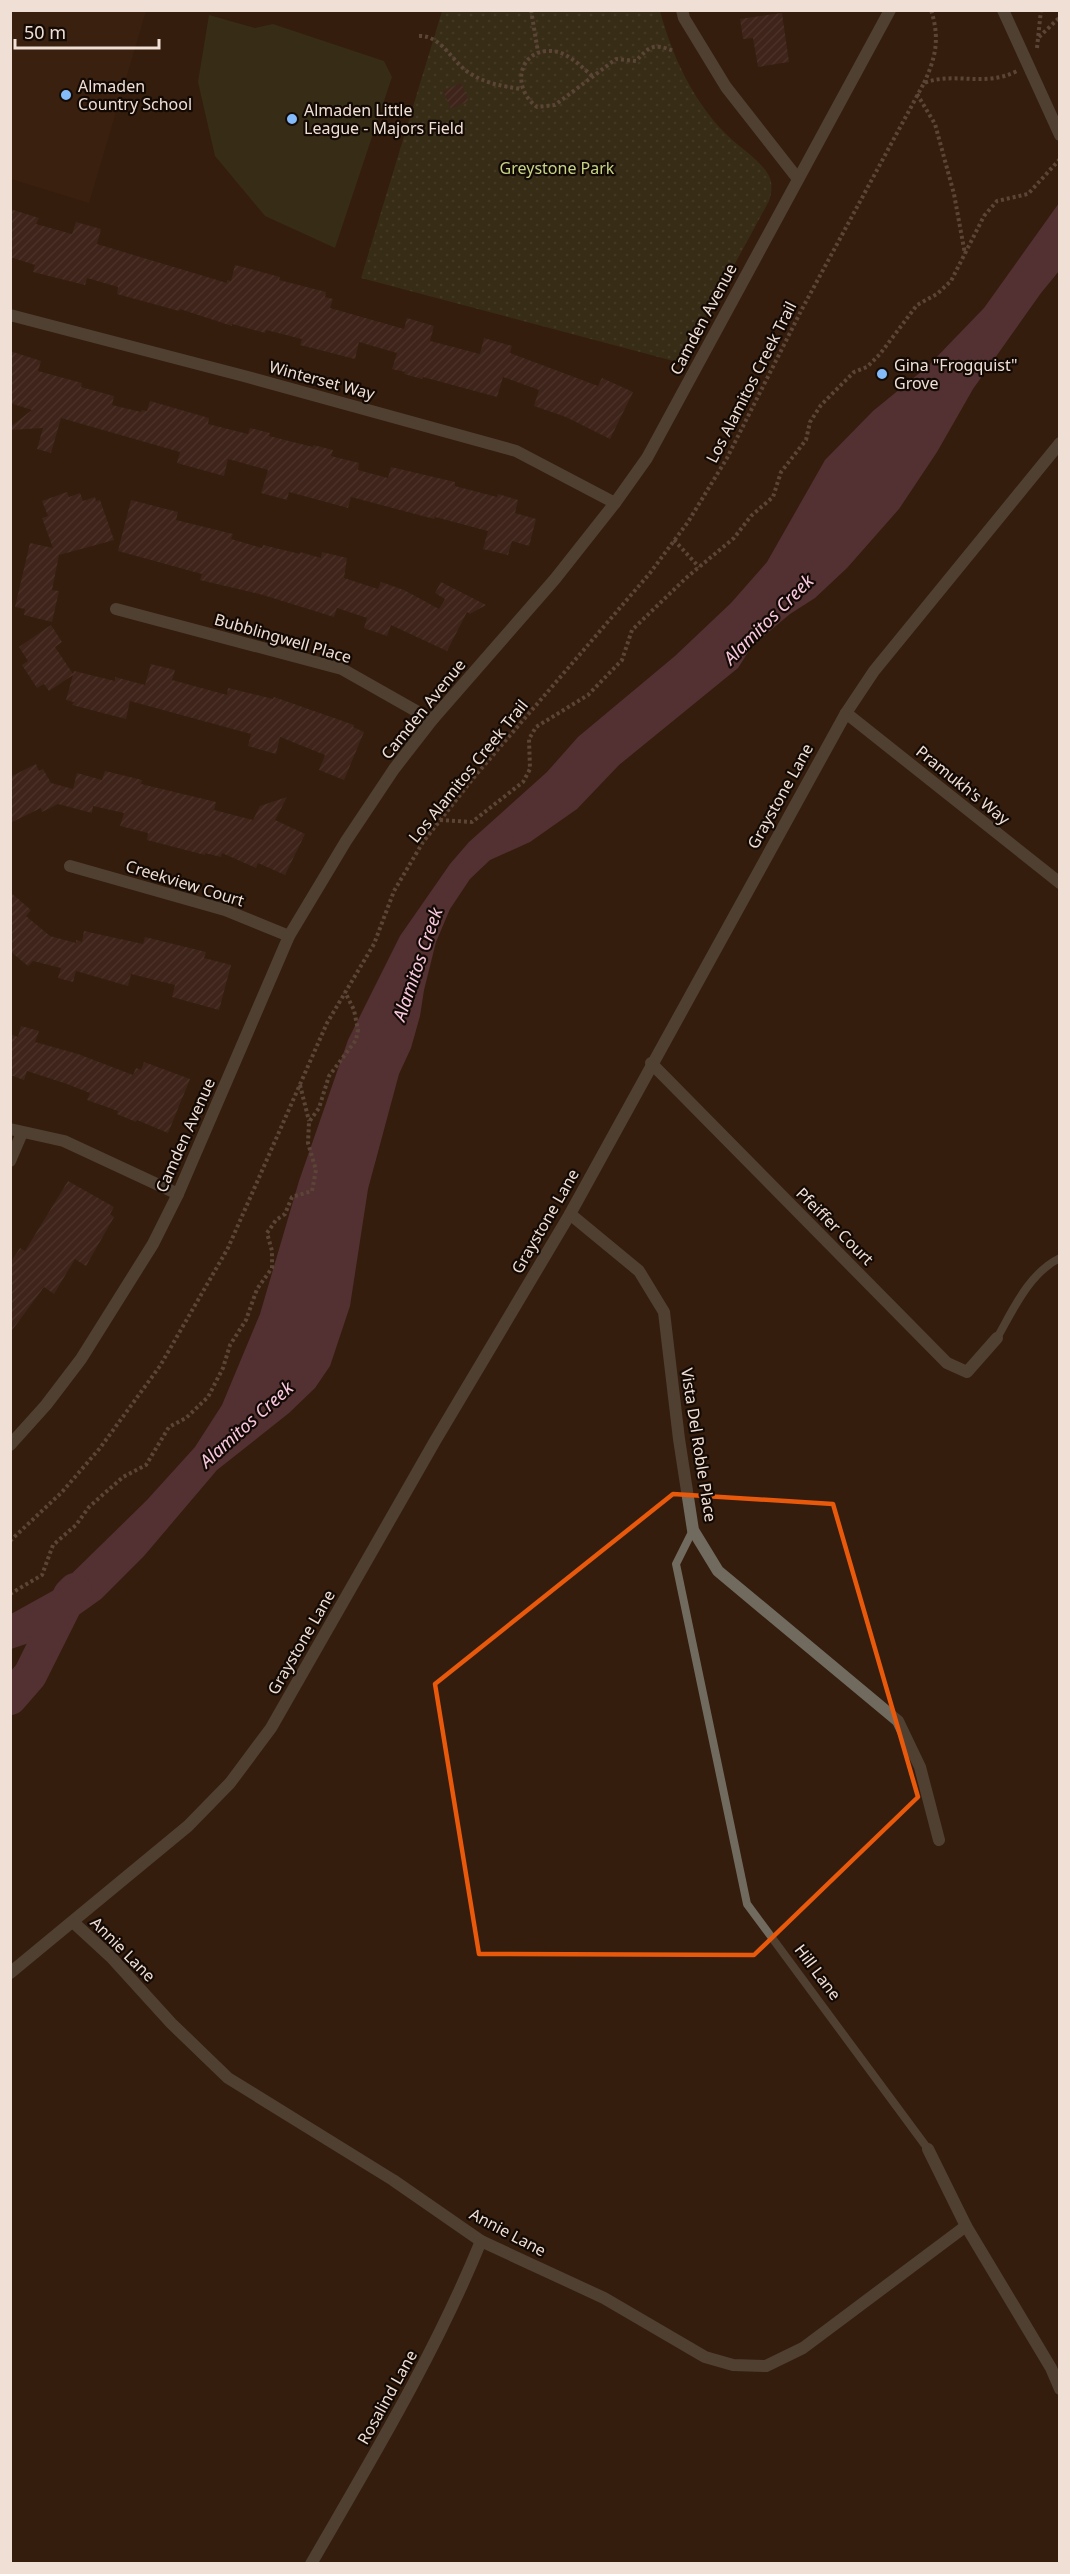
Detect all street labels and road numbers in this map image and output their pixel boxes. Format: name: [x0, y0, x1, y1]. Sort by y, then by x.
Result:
street label: Camden Avenue: [664, 259, 742, 379]
street label: Los Alamitos Creek Trail: [701, 298, 801, 466]
street label: Winterset Way: [267, 355, 378, 405]
street label: Bubblingwell Place: [212, 608, 354, 668]
street label: Camden Avenue: [376, 654, 470, 764]
street label: Los Alamitos Creek Trail: [403, 695, 533, 847]
street label: Graystone Lane: [742, 739, 818, 853]
street label: Pramukh's Way: [912, 740, 1015, 830]
street label: Creekview Court: [123, 855, 247, 912]
street label: Camden Avenue: [150, 1074, 220, 1196]
street label: Graystone Lane: [506, 1165, 584, 1277]
street label: Pfeiffer Court: [791, 1182, 879, 1270]
street label: Vista Del Roble Place: [676, 1366, 722, 1524]
street label: Graystone Lane: [262, 1586, 340, 1698]
street label: Annie Lane: [86, 1912, 160, 1986]
street label: Hill Lane: [790, 1940, 846, 2004]
street label: Annie Lane: [466, 2203, 550, 2261]
street label: Rosalind Lane: [352, 2346, 422, 2448]

